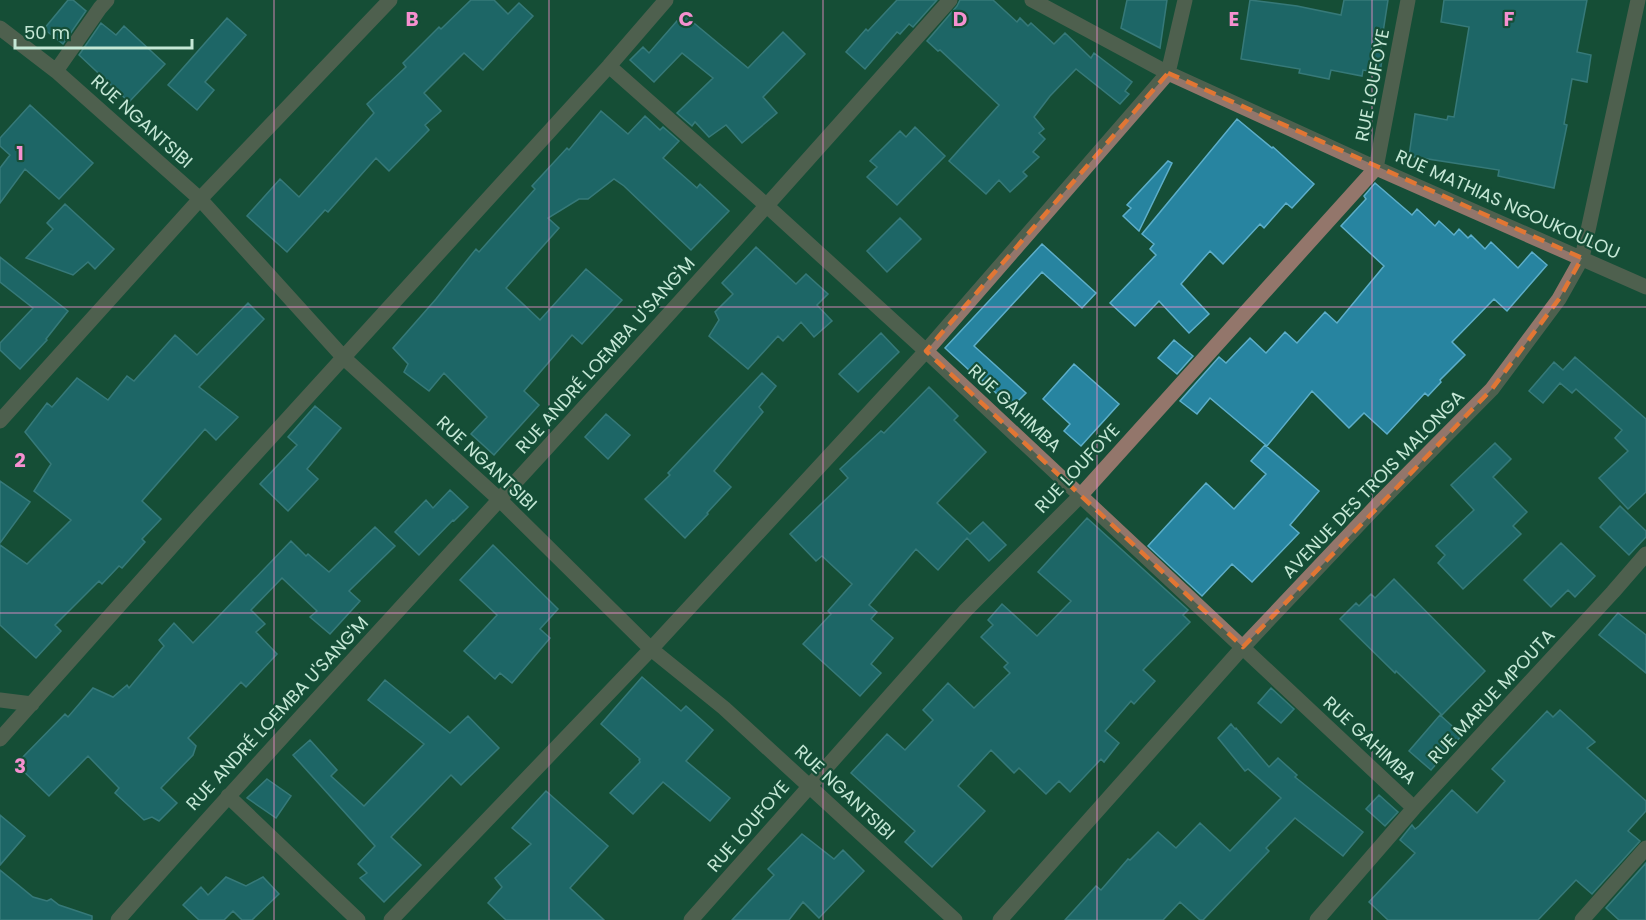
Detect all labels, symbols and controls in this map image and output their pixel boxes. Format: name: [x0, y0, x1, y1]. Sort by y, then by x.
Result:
text: B: [405, 5, 419, 33]
text: C: [678, 5, 694, 33]
text: D: [953, 5, 967, 33]
text: E: [1229, 5, 1239, 33]
text: F: [1504, 5, 1515, 33]
scale bar: [15, 12, 192, 50]
text: 50 m: [24, 20, 70, 45]
street label: RUE LOUFOYE: [1349, 27, 1395, 143]
street label: RUE NGANTSIBI: [86, 69, 198, 173]
text: 1: [16, 139, 24, 167]
street label: RUE MATHIAS NGOUKOULOU: [1392, 143, 1624, 265]
street label: RUE ANDRÉ LOEMBA U'SANG'M: [510, 251, 700, 459]
street label: RUE GAHIMBA: [963, 358, 1067, 458]
street label: AVENUE DES TROIS MALONGA: [1276, 384, 1470, 584]
street label: RUE NGANTSIBI: [431, 410, 543, 516]
street label: RUE LOUFOYE: [1029, 418, 1125, 518]
text: 2: [14, 446, 26, 474]
street label: RUE ANDRÉ LOEMBA U'SANG'M: [180, 610, 374, 816]
street label: RUE MARUE MPOUTA: [1422, 623, 1560, 769]
street label: RUE GAHIMBA: [1318, 690, 1422, 790]
street label: RUE NGANTSIBI: [789, 739, 901, 845]
text: 3: [14, 752, 26, 780]
street label: RUE LOUFOYE: [701, 775, 795, 877]

